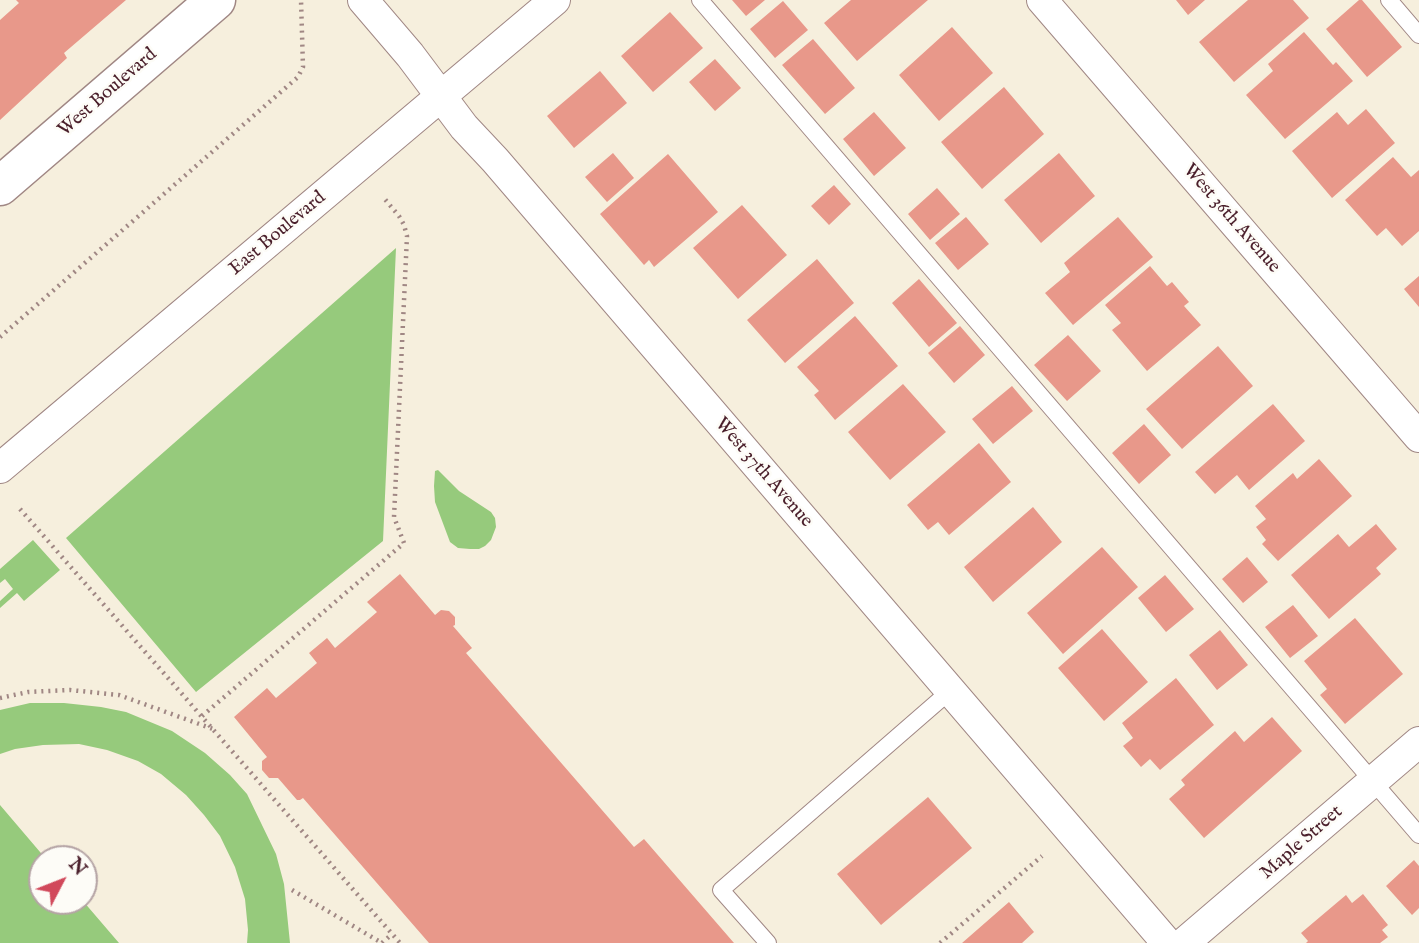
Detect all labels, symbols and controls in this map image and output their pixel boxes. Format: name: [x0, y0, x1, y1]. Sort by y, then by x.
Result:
street label: West Boulevard: [54, 44, 162, 142]
street label: West 36th Avenue: [1177, 160, 1285, 278]
street label: East Boulevard: [225, 187, 331, 281]
street label: West 37th Avenue: [709, 413, 817, 533]
street label: Maple Street: [1256, 801, 1348, 885]
north arrow: [28, 845, 98, 915]
text: N: [63, 853, 92, 881]

